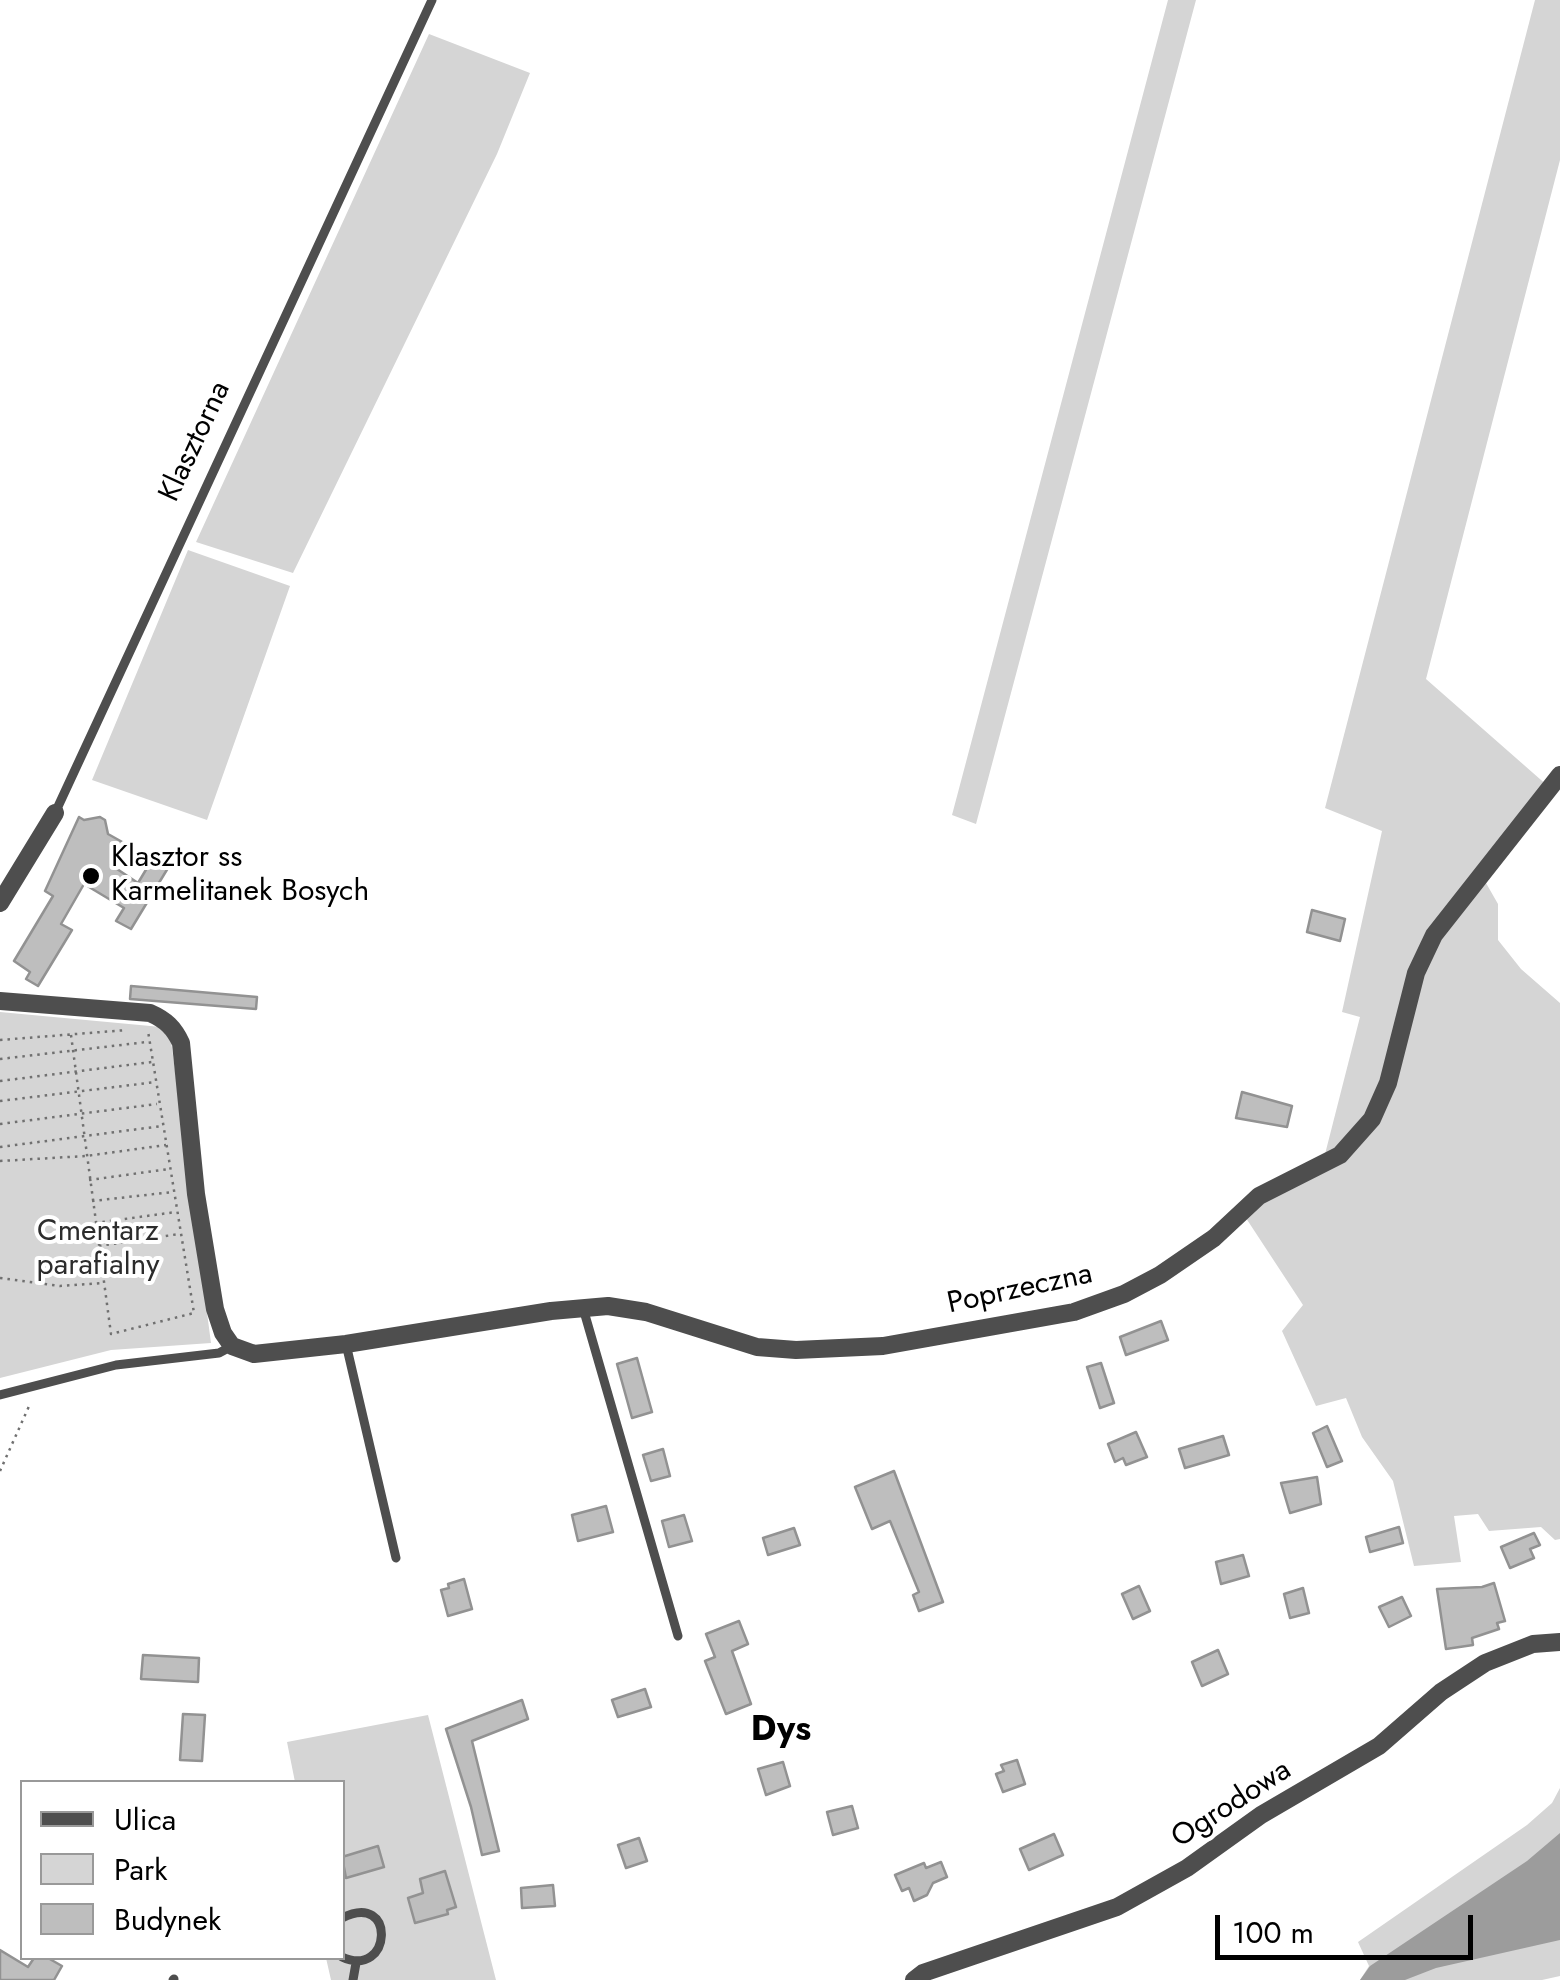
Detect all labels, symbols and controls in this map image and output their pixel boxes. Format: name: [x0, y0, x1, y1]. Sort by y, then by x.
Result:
street label: Klasztorna: [153, 376, 239, 508]
place label: Klasztor ss Karmelitanek Bosych: [111, 841, 369, 912]
marker: Klasztor ss Karmelitanek Bosych: [80, 865, 102, 887]
park label: Cmentarz parafialny: [37, 1215, 159, 1286]
street label: Poprzeczna: [944, 1257, 1096, 1323]
district label: Dys: [751, 1711, 811, 1753]
street label: Ogrodowa: [1166, 1753, 1298, 1857]
legend: [20, 1780, 345, 1960]
text: Ulica: [114, 1798, 176, 1841]
text: Park: [114, 1848, 167, 1891]
scale bar: [1220, 1895, 1478, 1957]
text: Budynek: [114, 1898, 221, 1941]
text: 100 m: [1232, 1911, 1314, 1954]

